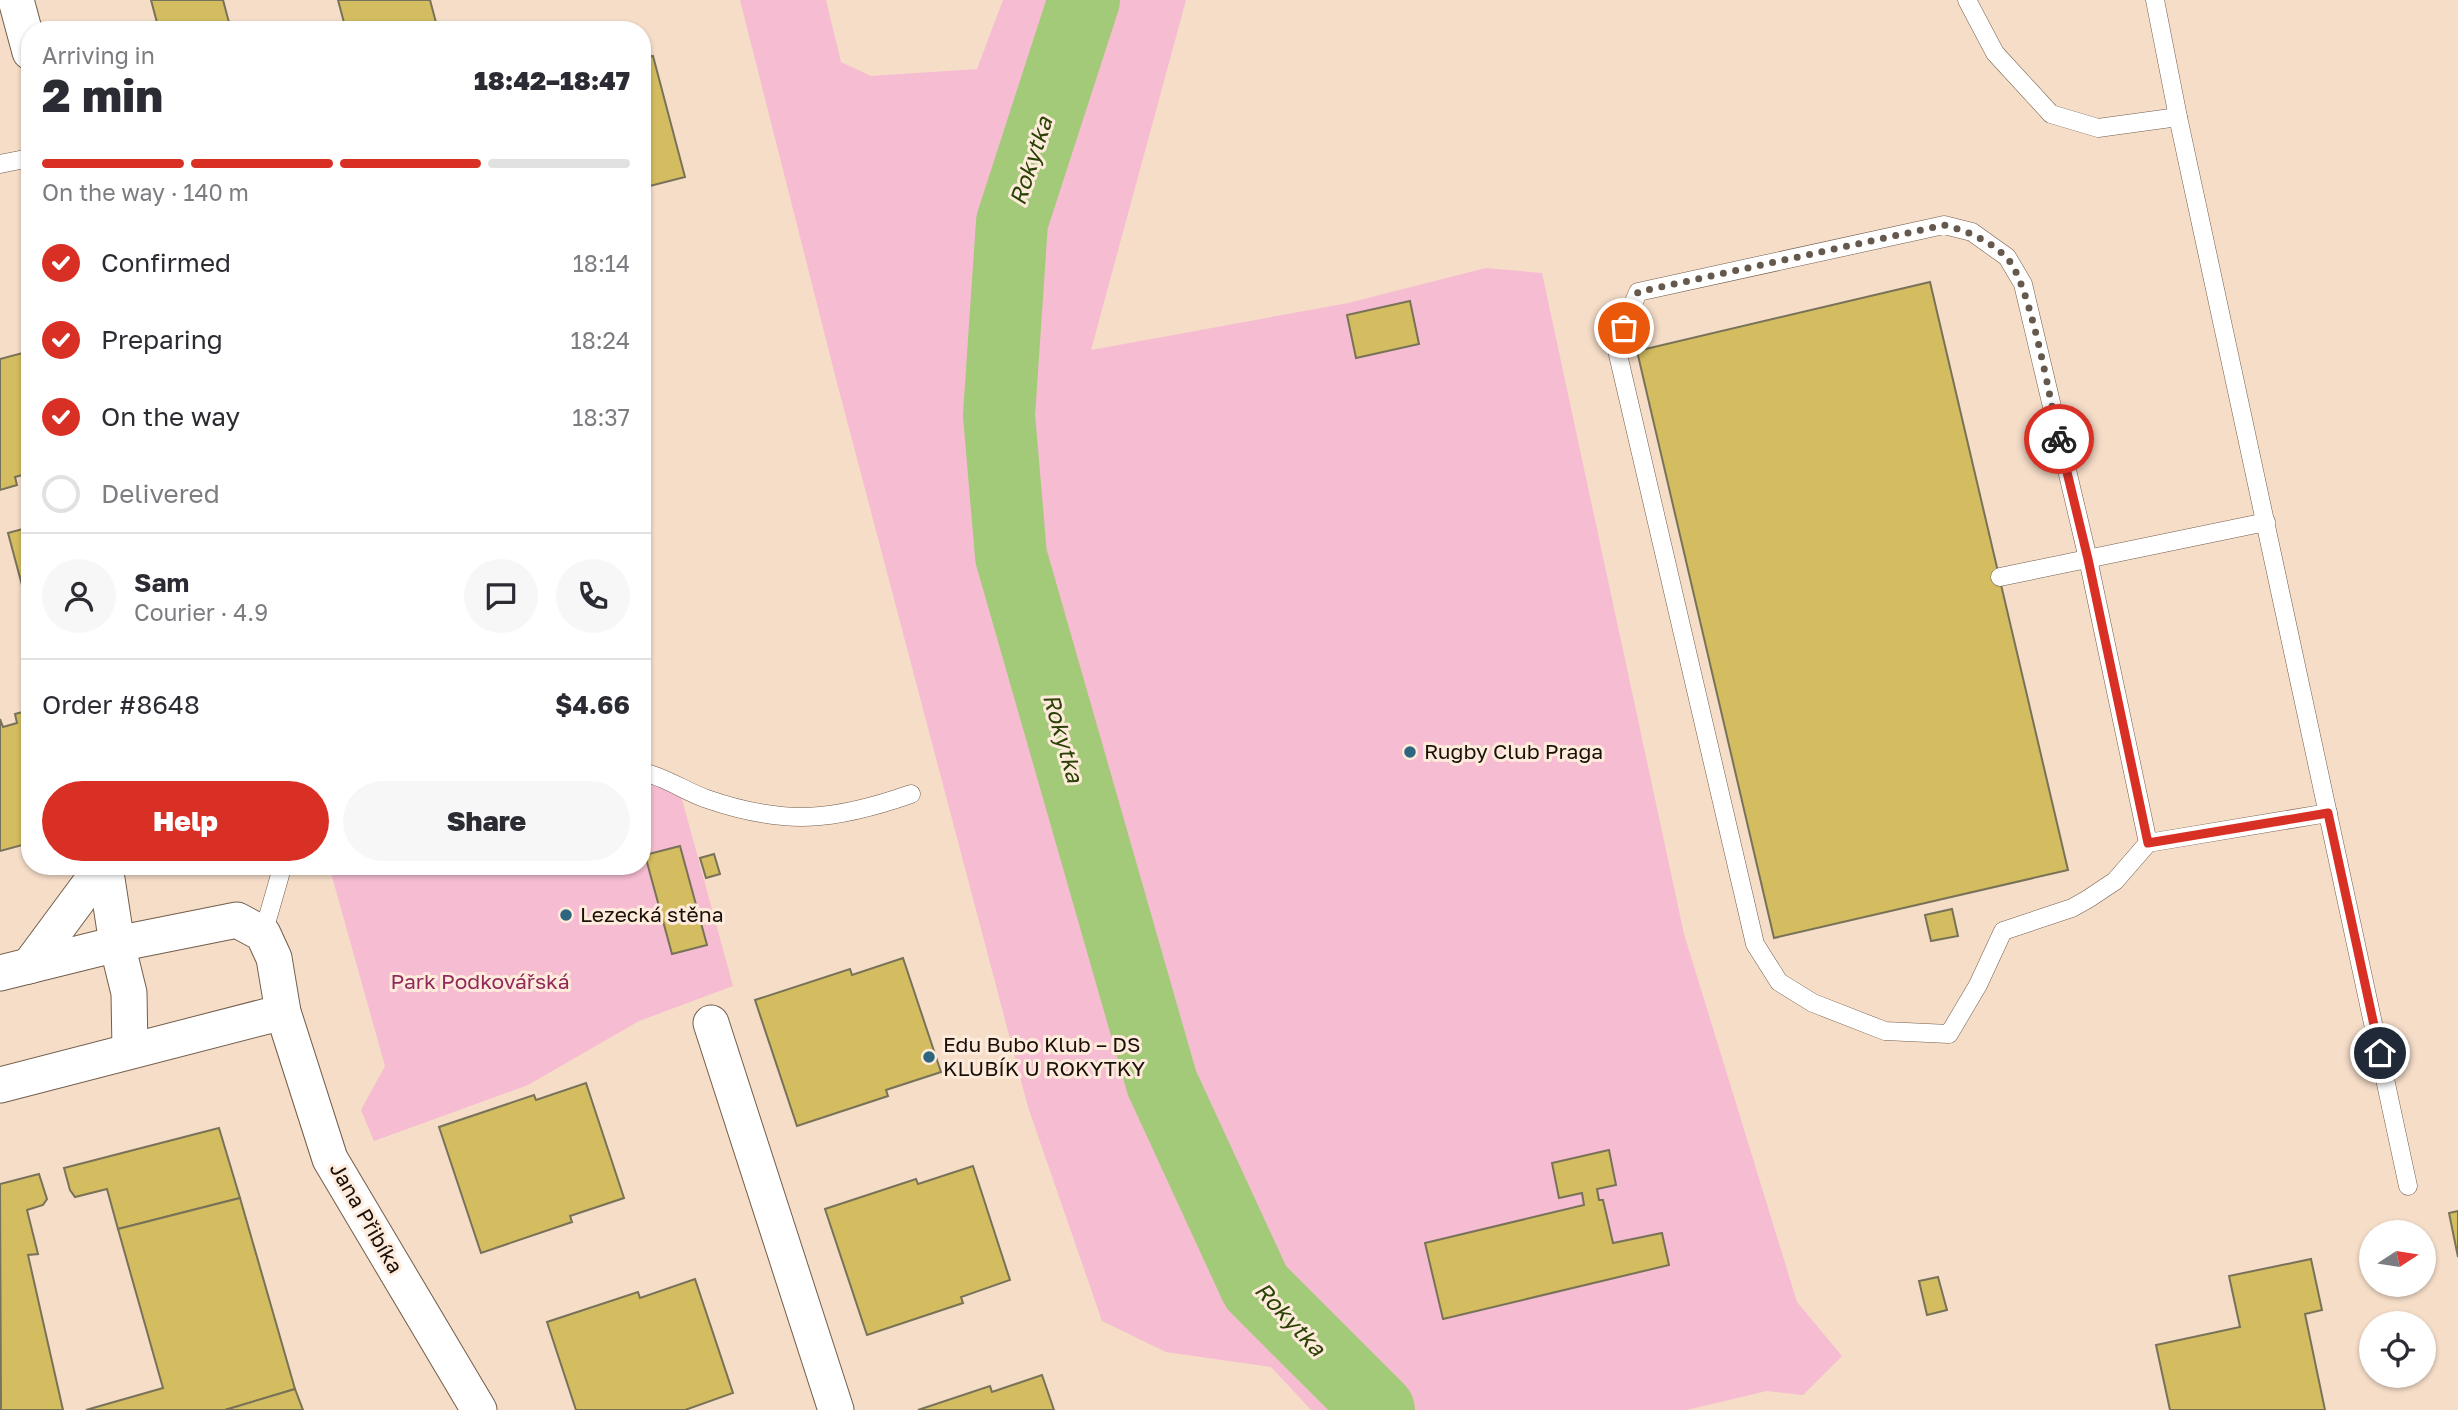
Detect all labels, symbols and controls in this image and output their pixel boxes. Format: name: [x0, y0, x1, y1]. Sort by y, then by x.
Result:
text: Arriving in: [42, 41, 155, 69]
text: 18:42–18:47: [474, 65, 630, 96]
text: 2 min: [42, 67, 163, 122]
water label: Rokytka: [1003, 112, 1058, 208]
text: On the way · 140 m: [42, 178, 249, 206]
icon: check: [42, 244, 80, 282]
text: Confirmed: [101, 247, 231, 278]
text: 18:14: [573, 249, 630, 277]
pin: [1594, 298, 1654, 358]
icon: bag: [1605, 309, 1643, 347]
icon: check: [42, 321, 80, 359]
text: Preparing: [101, 324, 223, 355]
text: 18:24: [571, 326, 630, 354]
icon: check: [42, 398, 80, 436]
text: On the way: [101, 401, 240, 432]
text: 18:37: [572, 403, 630, 431]
courier: [2024, 404, 2094, 474]
icon: bike: [2040, 420, 2078, 458]
text: Delivered: [101, 478, 220, 509]
button: person: [42, 559, 116, 633]
button: chat: [464, 559, 538, 633]
button: phone: [556, 559, 630, 633]
text: Sam: [134, 567, 189, 598]
text: Courier · 4.9: [134, 598, 268, 626]
text: Order #8648: [42, 689, 200, 720]
text: $4.66: [555, 689, 630, 720]
water label: Rokytka: [1038, 690, 1090, 786]
place label: Rugby Club Praga: [1424, 738, 1603, 764]
marker: Rugby Club Praga: [1402, 744, 1418, 760]
button: Help: [42, 781, 329, 861]
button: Share: [343, 781, 630, 861]
place label: Lezecká stěna: [580, 901, 724, 927]
marker: Lezecká stěna: [558, 907, 574, 923]
park label: Park Podkovářská: [390, 968, 570, 994]
pin: [2350, 1023, 2410, 1083]
place label: Edu Bubo Klub – DS KLUBÍK U ROKYTKY: [943, 1031, 1145, 1081]
icon: home: [2361, 1034, 2399, 1072]
marker: Edu Bubo Klub – DS KLUBÍK U ROKYTKY: [921, 1049, 937, 1065]
street label: Jana Přibíka: [325, 1157, 409, 1278]
north arrow: [2359, 1220, 2436, 1297]
map controls: [2359, 1220, 2436, 1388]
water label: Rokytka: [1249, 1276, 1333, 1362]
button: locate: [2359, 1311, 2436, 1388]

